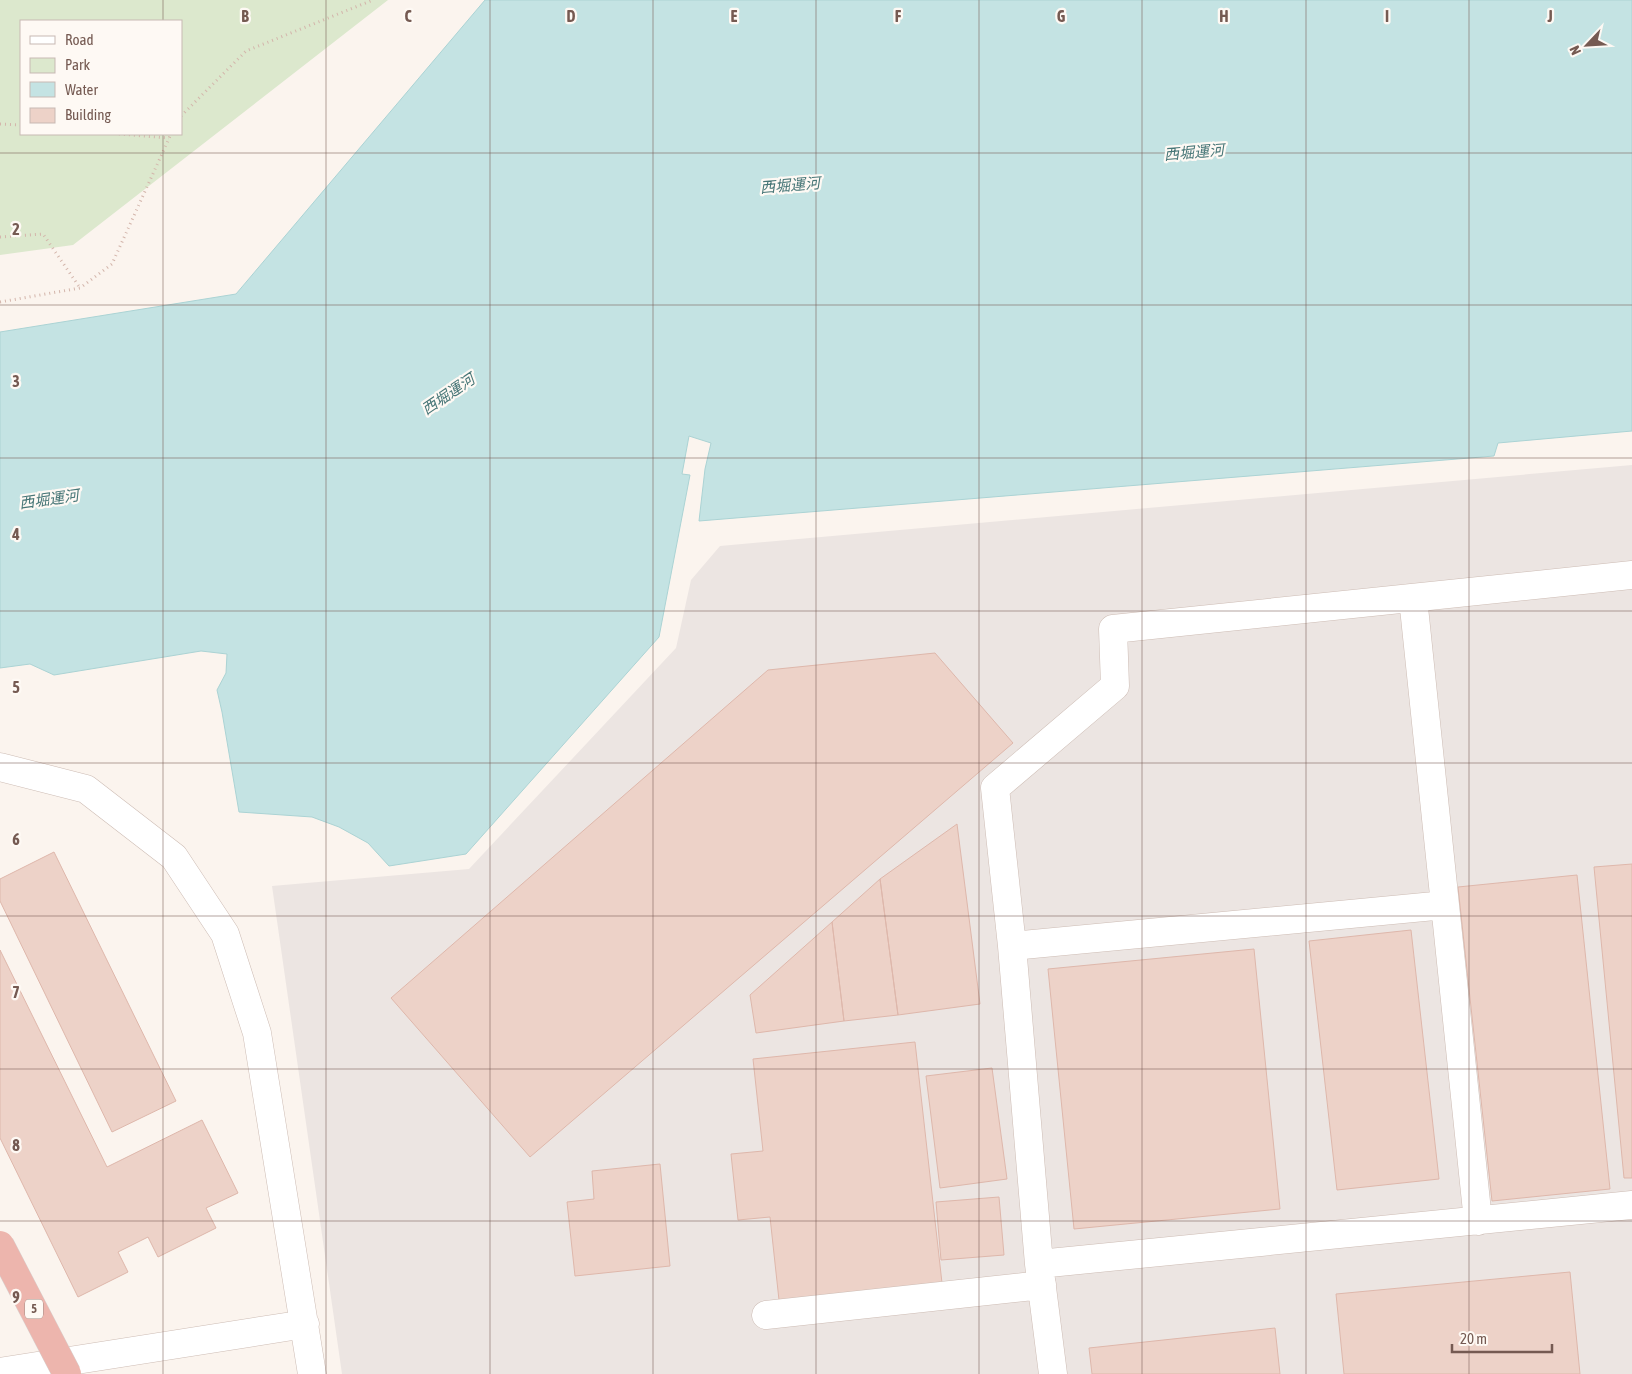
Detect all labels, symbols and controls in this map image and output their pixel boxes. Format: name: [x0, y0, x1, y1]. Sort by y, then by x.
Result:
text: B: [241, 7, 249, 25]
text: C: [404, 7, 412, 25]
text: D: [567, 7, 576, 25]
text: E: [731, 7, 738, 25]
text: F: [895, 7, 902, 25]
text: G: [1057, 7, 1066, 25]
text: H: [1219, 7, 1229, 25]
text: I: [1385, 7, 1389, 25]
text: J: [1546, 7, 1553, 25]
legend: [20, 20, 182, 135]
north arrow: [1562, 20, 1612, 70]
text: Road: [65, 31, 94, 48]
text: N: [1566, 43, 1584, 58]
text: Park: [65, 56, 90, 73]
text: Water: [65, 81, 98, 98]
text: Building: [65, 106, 111, 123]
water label: 西堀運河: [1163, 141, 1228, 163]
water label: 西堀運河: [759, 174, 824, 196]
text: 2: [12, 220, 20, 238]
water label: 西堀運河: [418, 369, 480, 418]
text: 3: [12, 372, 20, 390]
water label: 西堀運河: [18, 486, 83, 512]
text: 4: [11, 525, 20, 543]
text: 5: [12, 678, 20, 696]
text: 6: [12, 830, 20, 848]
text: 7: [12, 983, 20, 1001]
text: 8: [12, 1136, 20, 1154]
text: 9: [12, 1288, 20, 1306]
road number: 5: [25, 1300, 43, 1318]
scale bar: [1452, 1322, 1552, 1354]
text: 20 m: [1460, 1330, 1487, 1347]

